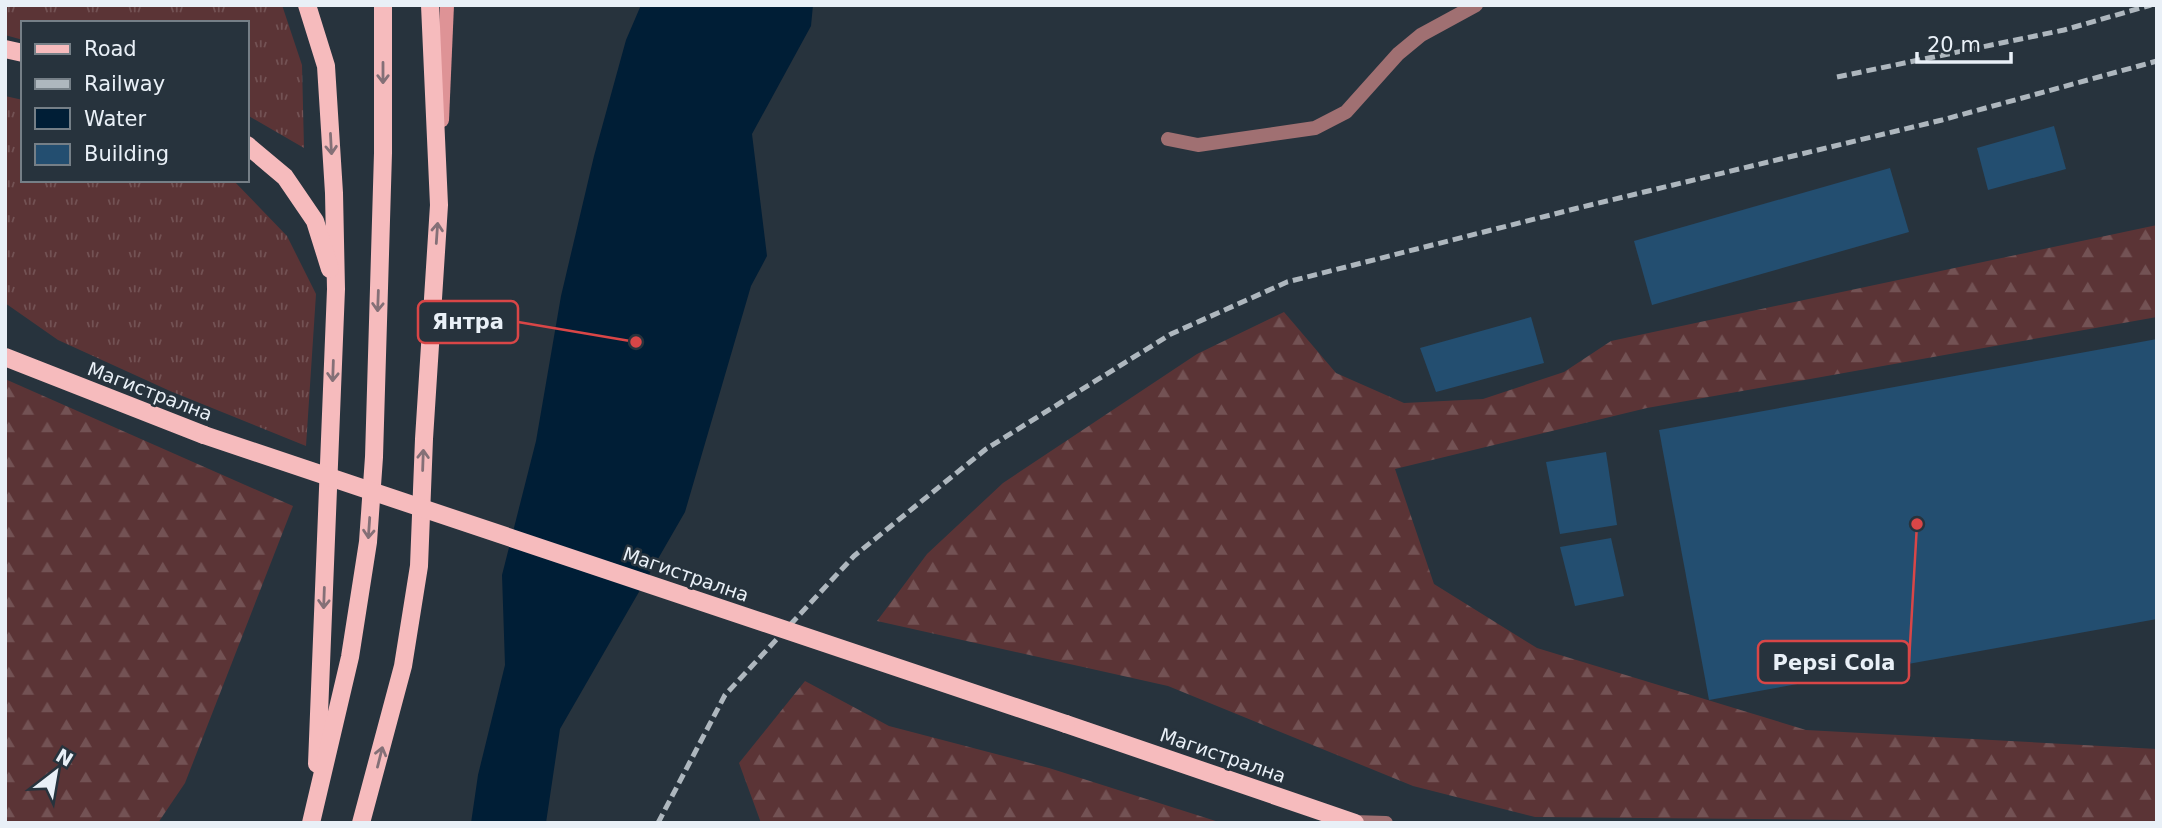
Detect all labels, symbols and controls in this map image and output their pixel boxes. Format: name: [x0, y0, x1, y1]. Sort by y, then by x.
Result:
legend: [21, 21, 248, 182]
scale bar: [1917, 21, 2011, 65]
text: 20 m: [1927, 33, 1981, 57]
text: Road: [84, 37, 137, 61]
one-way arrow: [376, 62, 390, 85]
text: Railway: [84, 72, 165, 96]
text: Water: [84, 107, 146, 131]
one-way arrow: [325, 132, 338, 155]
text: Building: [84, 142, 169, 166]
one-way arrow: [431, 222, 444, 245]
one-way arrow: [372, 289, 385, 312]
callout: Янтра: [418, 301, 518, 343]
text: Янтра: [432, 310, 504, 334]
street label: Магистрална: [85, 357, 215, 425]
one-way arrow: [326, 359, 339, 382]
one-way arrow: [417, 449, 430, 472]
one-way arrow: [362, 516, 375, 539]
street label: Магистрална: [620, 542, 752, 606]
one-way arrow: [317, 587, 330, 610]
callout: Pepsi Cola: [1758, 641, 1909, 683]
text: Pepsi Cola: [1773, 651, 1895, 675]
street label: Магистрална: [1157, 723, 1289, 787]
north arrow: [21, 737, 91, 807]
text: N: [52, 744, 77, 771]
one-way arrow: [374, 746, 387, 769]

